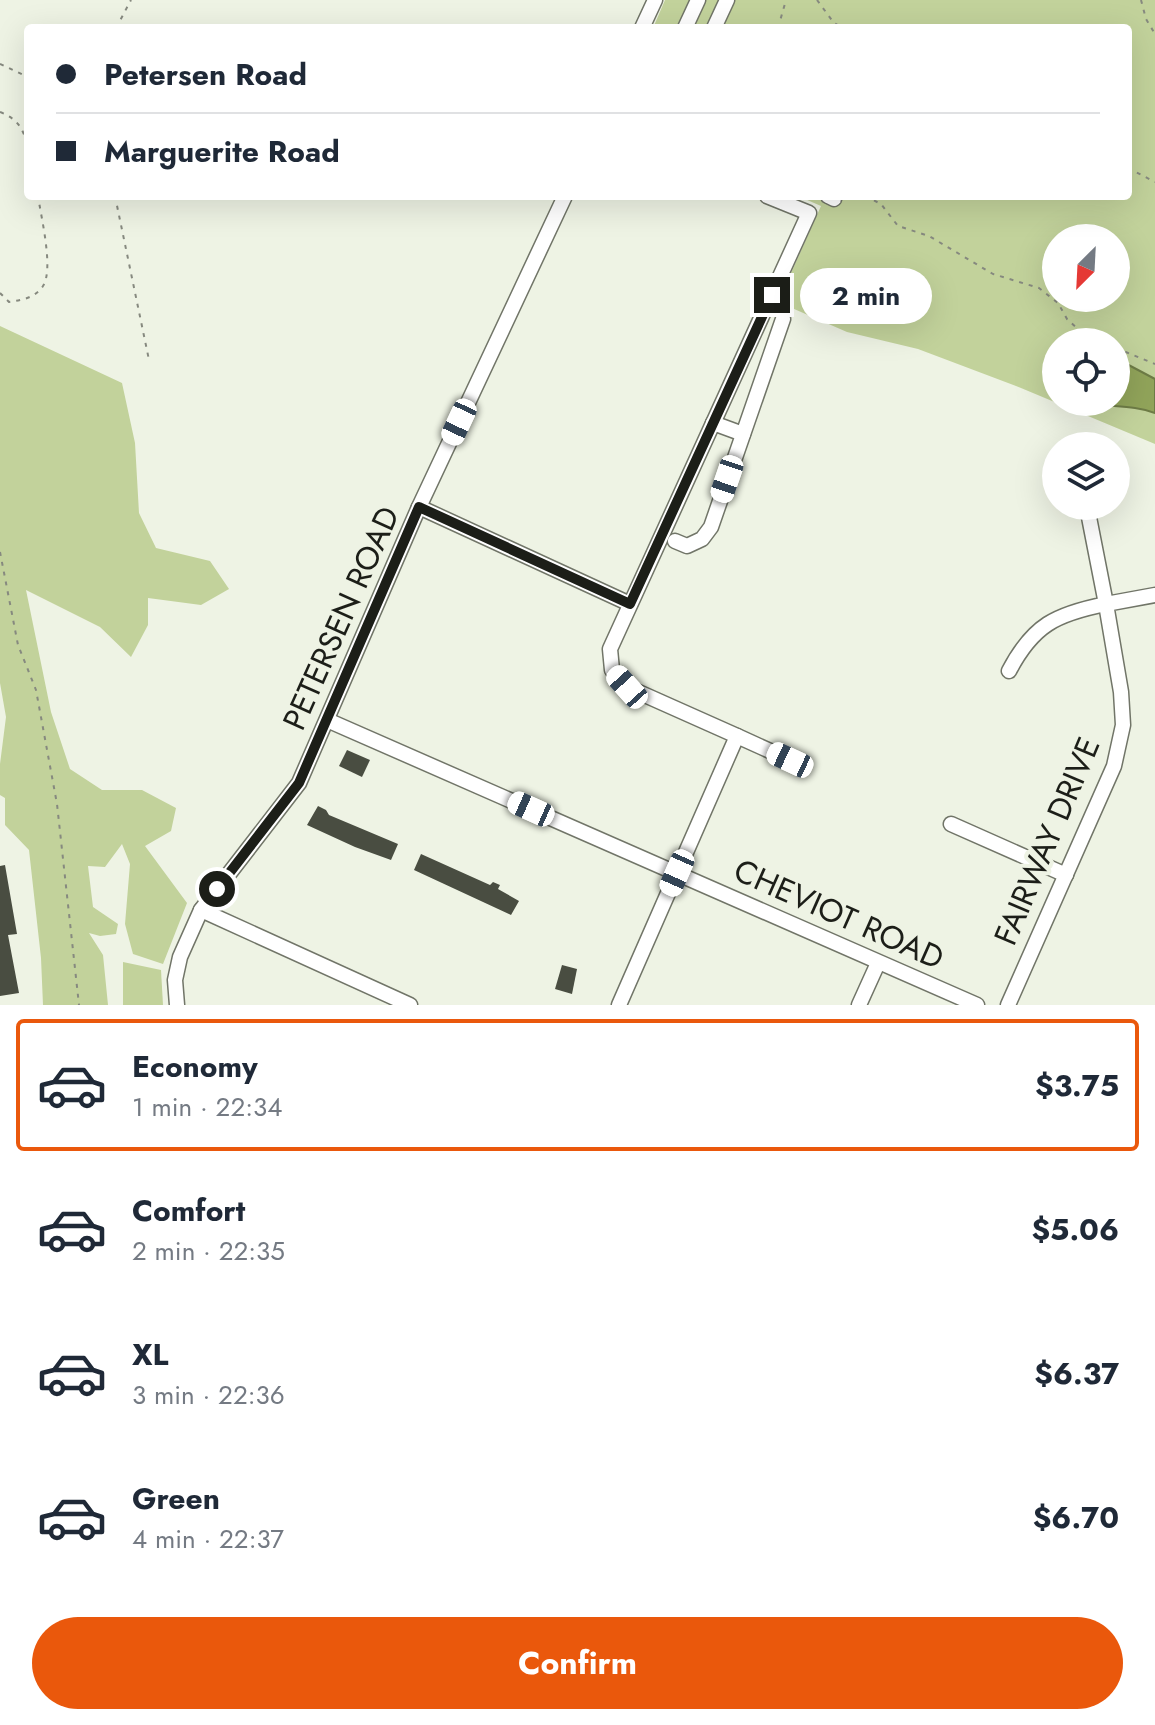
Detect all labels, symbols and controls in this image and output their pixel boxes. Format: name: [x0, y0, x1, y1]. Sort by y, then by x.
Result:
text: Petersen Road: [104, 53, 307, 96]
text: Marguerite Road: [104, 130, 340, 173]
north arrow: [1042, 224, 1130, 312]
map controls: [1042, 224, 1130, 520]
callout: 2 min: [800, 267, 932, 323]
route end: [754, 277, 790, 313]
text: 2 min: [832, 277, 900, 315]
button: locate: [1042, 328, 1130, 416]
car: [438, 395, 480, 449]
button: layers: [1042, 432, 1130, 520]
car: [708, 452, 746, 506]
street label: PETERSEN ROAD: [271, 499, 411, 737]
car: [602, 661, 652, 713]
street label: FAIRWAY DRIVE: [982, 730, 1112, 952]
car: [763, 739, 817, 781]
car: [504, 788, 558, 830]
car: [656, 846, 698, 900]
street label: CHEVIOT ROAD: [727, 847, 951, 981]
route start: [199, 871, 235, 907]
text: Economy: [132, 1045, 258, 1088]
icon: car: [36, 1049, 108, 1121]
text: $3.75: [1035, 1064, 1119, 1107]
text: 1 min · 22:34: [132, 1088, 282, 1126]
text: Comfort: [132, 1189, 245, 1232]
icon: car: [36, 1193, 108, 1265]
text: $5.06: [1031, 1208, 1119, 1251]
text: 2 min · 22:35: [132, 1232, 285, 1270]
text: XL: [132, 1333, 168, 1376]
icon: car: [36, 1337, 108, 1409]
text: $6.37: [1034, 1352, 1119, 1395]
text: 3 min · 22:36: [132, 1376, 285, 1414]
text: Green: [132, 1477, 220, 1520]
icon: car: [36, 1481, 108, 1553]
text: $6.70: [1033, 1496, 1119, 1539]
text: 4 min · 22:37: [132, 1520, 284, 1558]
button: Confirm: [32, 1617, 1123, 1709]

